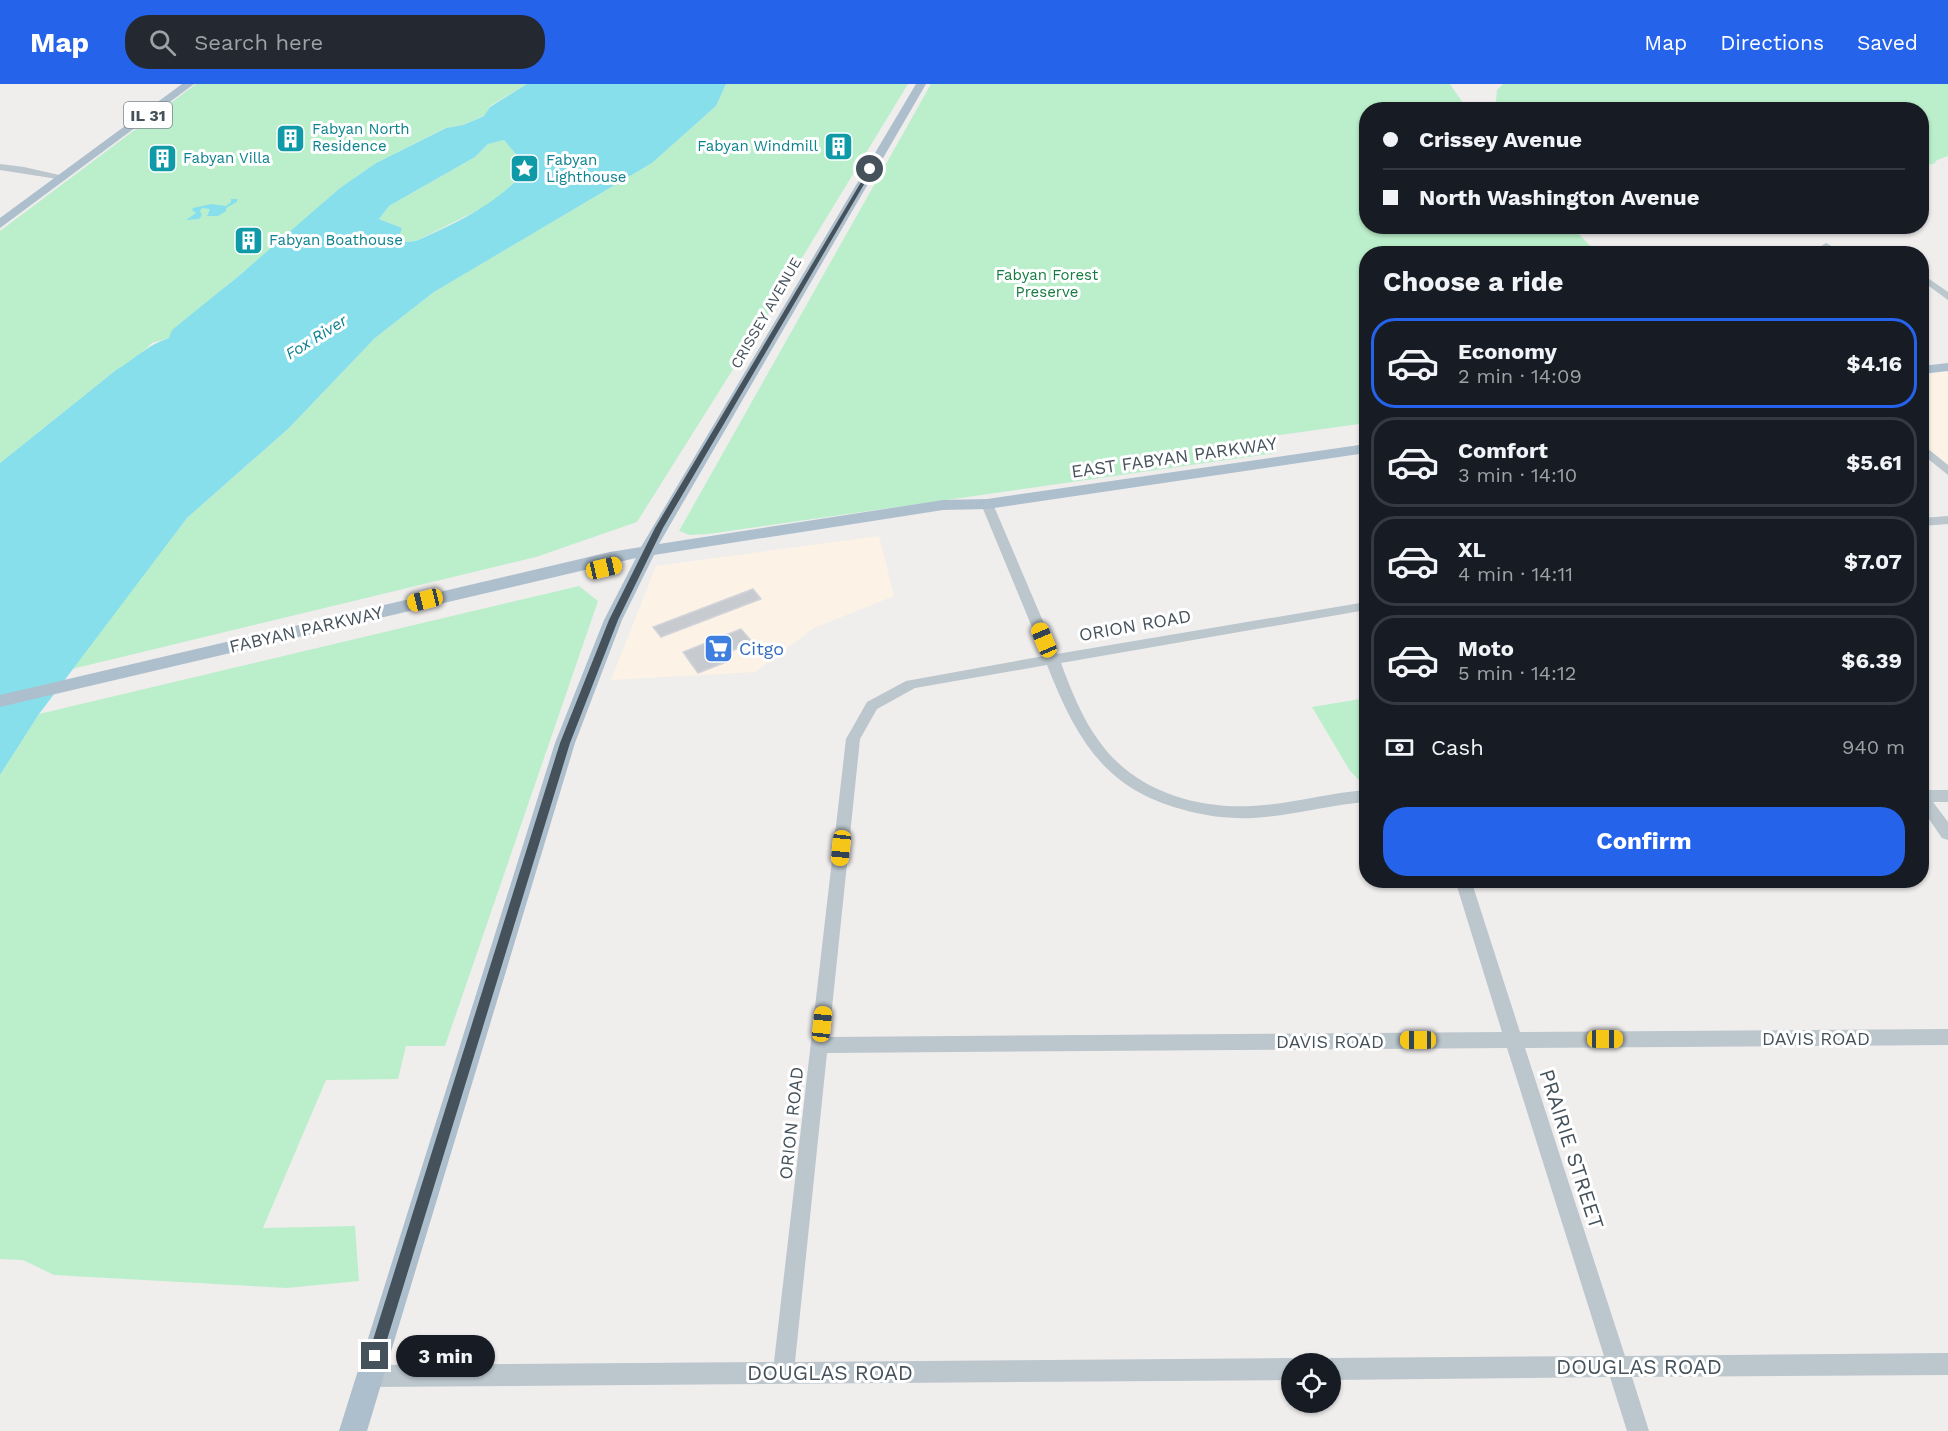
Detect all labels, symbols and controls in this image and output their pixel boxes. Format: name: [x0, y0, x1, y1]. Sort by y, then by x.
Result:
search box: [125, 15, 545, 69]
text: Map: [30, 26, 89, 59]
icon: search: [146, 26, 179, 59]
text: Search here: [194, 30, 323, 55]
text: Map: [1644, 30, 1687, 55]
text: Directions: [1720, 30, 1824, 55]
text: Saved: [1857, 30, 1918, 55]
road number: IL 31: [124, 102, 172, 128]
place label: Fabyan North Residence: [312, 120, 410, 155]
building icon: Fabyan North Residence: [275, 122, 307, 154]
text: Crissey Avenue: [1419, 127, 1582, 152]
building icon: Fabyan Windmill: [823, 130, 855, 162]
place label: Fabyan Windmill: [697, 137, 818, 155]
building icon: Fabyan Villa: [146, 142, 178, 174]
place label: Fabyan Villa: [183, 149, 271, 167]
place label: Fabyan Lighthouse: [546, 151, 627, 186]
place icon: Fabyan Lighthouse: [509, 153, 541, 185]
route start: [856, 155, 883, 182]
text: North Washington Avenue: [1419, 185, 1699, 210]
building icon: Fabyan Boathouse: [232, 224, 264, 256]
place label: Fabyan Boathouse: [269, 231, 403, 249]
street label: CRISSEY AVENUE: [727, 254, 805, 372]
park label: Fabyan Forest Preserve: [996, 266, 1099, 301]
text: Choose a ride: [1383, 266, 1563, 298]
water label: Fox River: [282, 310, 351, 363]
icon: car: [1386, 336, 1440, 390]
text: Economy: [1458, 339, 1557, 364]
text: $4.16: [1847, 351, 1902, 376]
text: 2 min · 14:09: [1458, 364, 1582, 388]
street label: EAST FABYAN PARKWAY: [1070, 432, 1279, 482]
icon: car: [1386, 435, 1440, 489]
text: Comfort: [1458, 438, 1548, 463]
text: $5.61: [1846, 450, 1902, 475]
text: 3 min · 14:10: [1458, 463, 1577, 487]
icon: car: [1386, 534, 1440, 588]
text: XL: [1458, 537, 1486, 562]
text: $7.07: [1844, 549, 1902, 574]
car: [584, 555, 624, 581]
text: 4 min · 14:11: [1458, 562, 1573, 586]
car: [405, 587, 445, 613]
street label: FABYAN PARKWAY: [227, 601, 385, 657]
street label: ORION ROAD: [1077, 605, 1193, 645]
car: [1029, 620, 1059, 660]
supermarket icon: Citgo: [702, 632, 734, 664]
icon: car: [1386, 633, 1440, 687]
text: Moto: [1458, 636, 1514, 661]
place label: Citgo: [739, 638, 784, 659]
text: $6.39: [1841, 648, 1902, 673]
text: 5 min · 14:12: [1458, 661, 1576, 685]
icon: cash: [1383, 731, 1416, 764]
text: Cash: [1431, 735, 1484, 760]
text: 940 m: [1842, 735, 1905, 759]
button: Confirm: [1383, 807, 1905, 876]
car: [830, 829, 852, 867]
car: [811, 1005, 833, 1043]
street label: DAVIS ROAD: [1762, 1028, 1870, 1049]
car: [1587, 1030, 1623, 1048]
street label: DAVIS ROAD: [1276, 1031, 1384, 1052]
car: [1400, 1031, 1436, 1049]
street label: ORION ROAD: [775, 1066, 807, 1180]
street label: PRAIRIE STREET: [1534, 1066, 1610, 1232]
callout: 3 min: [396, 1335, 495, 1377]
route end: [361, 1342, 388, 1369]
text: 3 min: [418, 1344, 473, 1368]
map controls: [1281, 1353, 1341, 1413]
button: locate: [1281, 1353, 1341, 1413]
street label: DOUGLAS ROAD: [1556, 1354, 1722, 1379]
street label: DOUGLAS ROAD: [747, 1360, 913, 1385]

